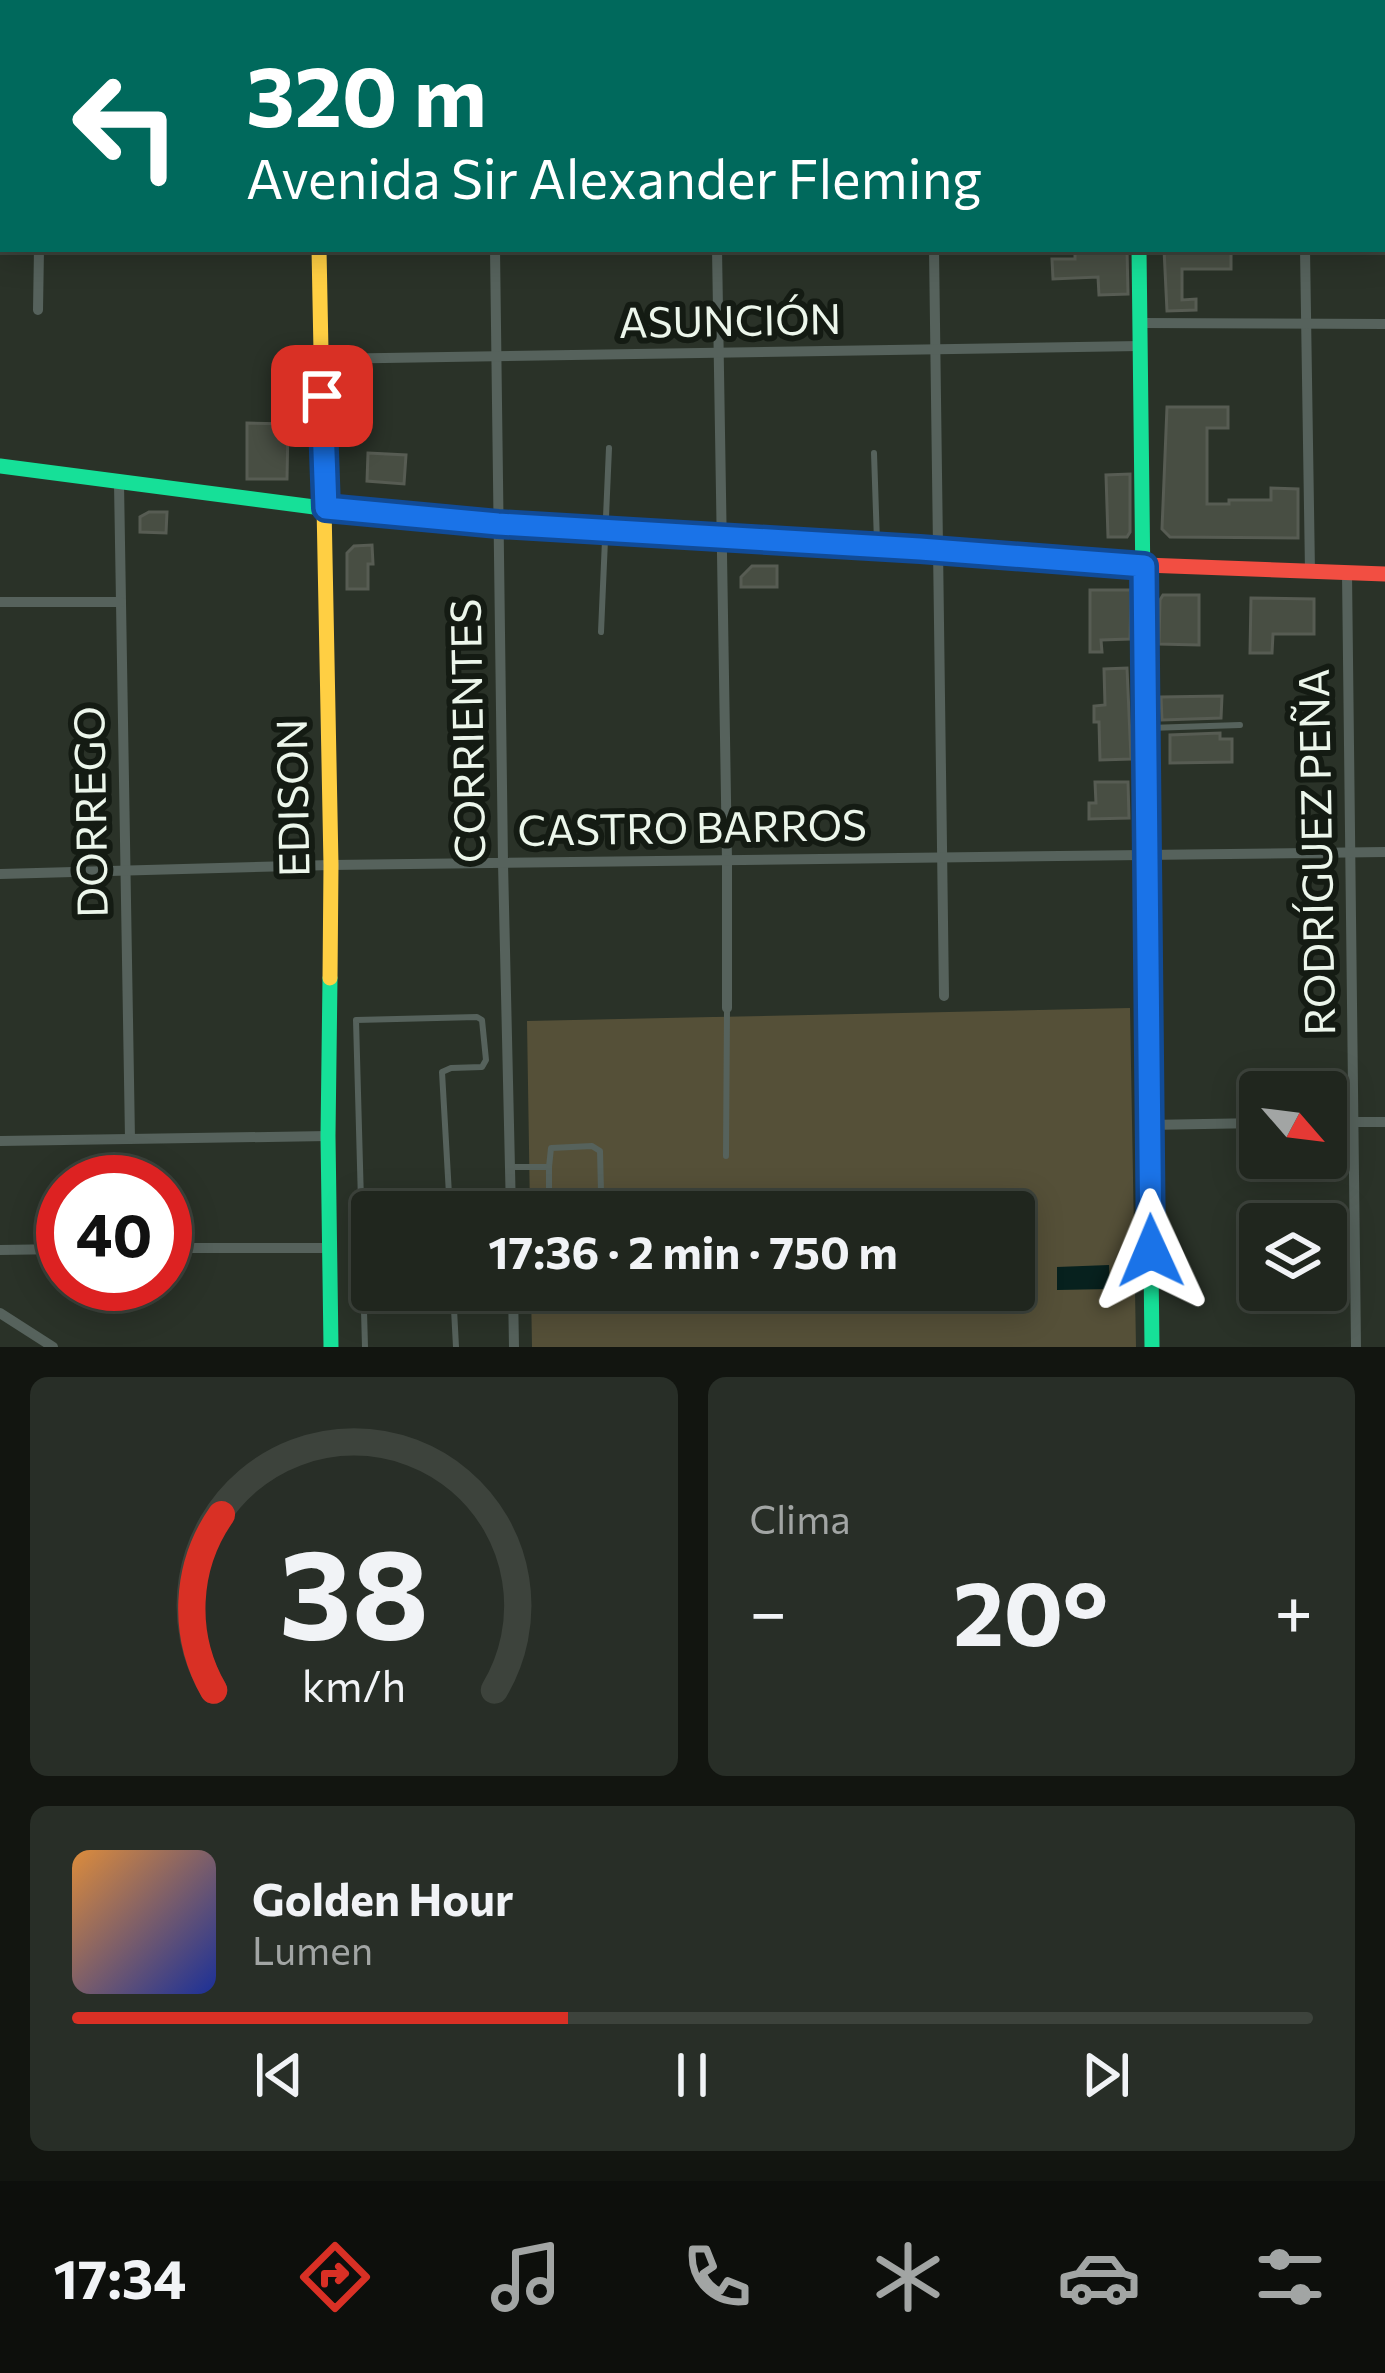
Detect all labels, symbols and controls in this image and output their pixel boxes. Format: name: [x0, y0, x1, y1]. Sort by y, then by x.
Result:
text: 320 m: [246, 42, 487, 144]
icon: left: [48, 48, 204, 204]
text: Avenida Sir Alexander Fleming: [246, 144, 982, 210]
street label: ASUNCIÓN: [618, 291, 842, 347]
pin: [271, 345, 373, 447]
icon: arrive: [289, 363, 355, 429]
street label: CORRIENTES: [438, 599, 494, 864]
street label: RODRÍGUEZ PEÑA: [1286, 668, 1344, 1036]
street label: DORREGO: [61, 706, 117, 918]
street label: EDISON: [264, 718, 318, 878]
street label: CASTRO BARROS: [517, 797, 867, 855]
north arrow: [1239, 1071, 1347, 1179]
map controls: [1239, 1071, 1347, 1311]
speed limit sign: 40: [36, 1155, 192, 1311]
position arrow: [1088, 1188, 1214, 1314]
button: layers: [1239, 1203, 1347, 1311]
text: 17:36 · 2 min · 750 m: [488, 1223, 898, 1278]
text: Clima: [750, 1494, 851, 1542]
text: 38: [279, 1512, 429, 1665]
text: 20°: [953, 1554, 1108, 1665]
text: −: [750, 1569, 787, 1650]
text: +: [1274, 1569, 1313, 1650]
text: km/h: [302, 1657, 406, 1710]
text: Golden Hour: [252, 1870, 513, 1925]
text: Lumen: [252, 1925, 373, 1973]
icon: previous: [246, 2042, 312, 2108]
icon: pause: [659, 2042, 725, 2108]
icon: next: [1073, 2042, 1139, 2108]
icon: directions: [293, 2235, 377, 2319]
icon: music: [484, 2235, 568, 2319]
icon: phone: [675, 2235, 759, 2319]
icon: climate: [866, 2235, 950, 2319]
icon: car: [1057, 2235, 1141, 2319]
icon: filters: [1248, 2235, 1332, 2319]
text: 17:34: [53, 2244, 186, 2310]

